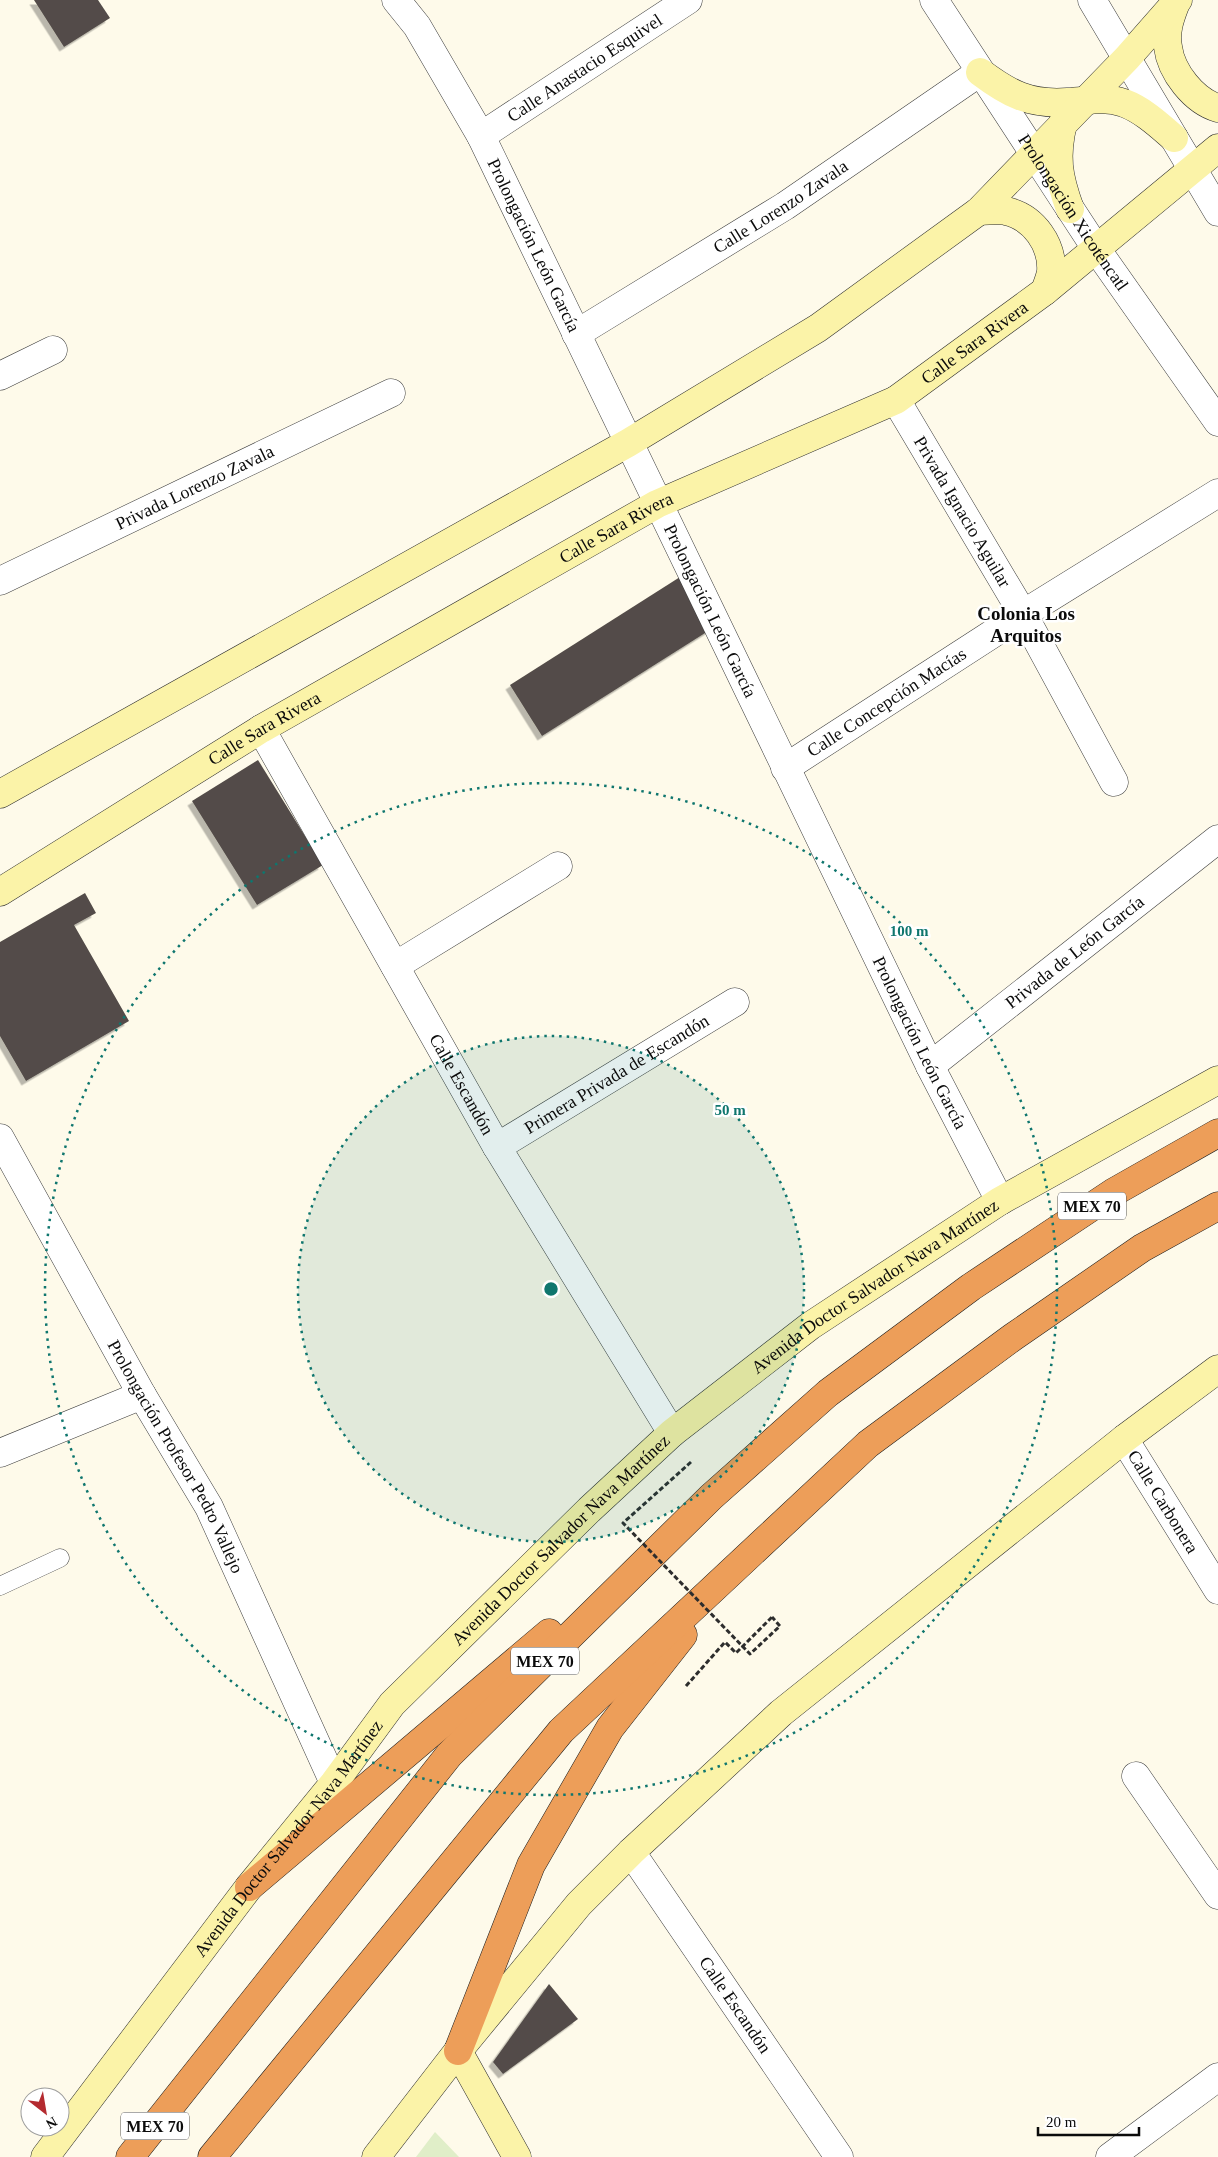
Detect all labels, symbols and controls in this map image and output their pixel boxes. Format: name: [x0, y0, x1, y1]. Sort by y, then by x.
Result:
street label: Calle Anastacio Esquivel: [503, 10, 666, 126]
street label: Prolongación Xicoténcatl: [1014, 130, 1132, 294]
street label: Prolongación León García: [483, 155, 584, 335]
street label: Calle Lorenzo Zavala: [710, 156, 852, 257]
street label: Calle Sara Rivera: [917, 297, 1032, 388]
street label: Privada Ignacio Aguilar: [910, 433, 1015, 591]
street label: Privada Lorenzo Zavala: [112, 441, 277, 534]
street label: Calle Sara Rivera: [556, 488, 676, 567]
street label: Prolongación León García: [660, 521, 761, 701]
district label: Colonia Los Arquitos: [977, 603, 1075, 646]
street label: Calle Concepción Macías: [803, 644, 970, 761]
street label: Calle Sara Rivera: [205, 687, 324, 769]
street label: Privada de León García: [1001, 891, 1148, 1013]
text: 100 m: [890, 923, 929, 939]
street label: Prolongación León García: [869, 953, 971, 1132]
street label: Primera Privada de Escandón: [521, 1010, 713, 1138]
street label: Calle Escandón: [425, 1030, 498, 1138]
text: 50 m: [714, 1102, 746, 1118]
road number: MEX 70: [1058, 1192, 1126, 1220]
street label: Avenida Doctor Salvador Nava Martínez: [747, 1195, 1002, 1378]
centre of rings: [542, 1280, 560, 1298]
street label: Prolongación Profesor Pedro Vallejo: [104, 1337, 248, 1576]
street label: Avenida Doctor Salvador Nava Martínez: [448, 1430, 674, 1649]
street label: Calle Carbonera: [1124, 1447, 1203, 1557]
road number: MEX 70: [511, 1648, 579, 1674]
street label: Avenida Doctor Salvador Nava Martínez: [190, 1716, 387, 1961]
street label: Calle Escandón: [695, 1953, 775, 2057]
north arrow: [20, 2087, 70, 2137]
scale bar: [1038, 2104, 1139, 2136]
road number: MEX 70: [121, 2112, 189, 2140]
text: N: [43, 2114, 60, 2132]
text: 20 m: [1046, 2114, 1077, 2130]

